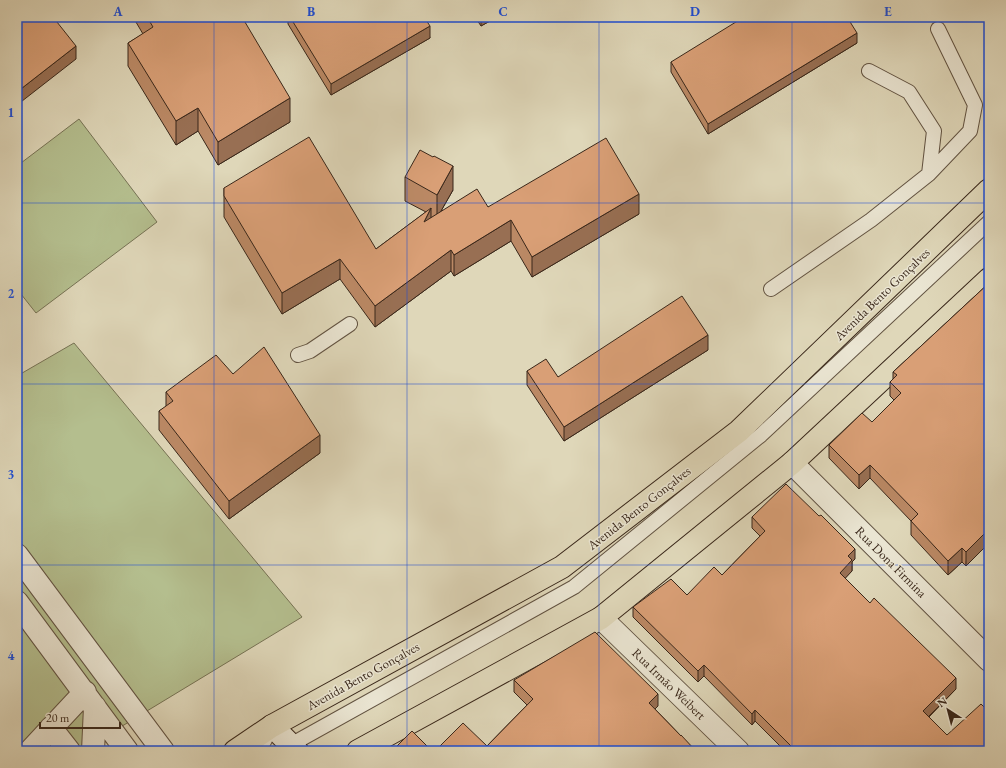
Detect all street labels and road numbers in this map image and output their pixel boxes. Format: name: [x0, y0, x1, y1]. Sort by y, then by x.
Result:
street label: Avenida Bento Gonçalves: [830, 244, 933, 345]
street label: Avenida Bento Gonçalves: [583, 462, 694, 554]
street label: Rua Dona Firmina: [852, 523, 931, 602]
street label: Avenida Bento Gonçalves: [303, 638, 422, 715]
street label: Rua Irmão Weibert: [629, 645, 709, 723]

